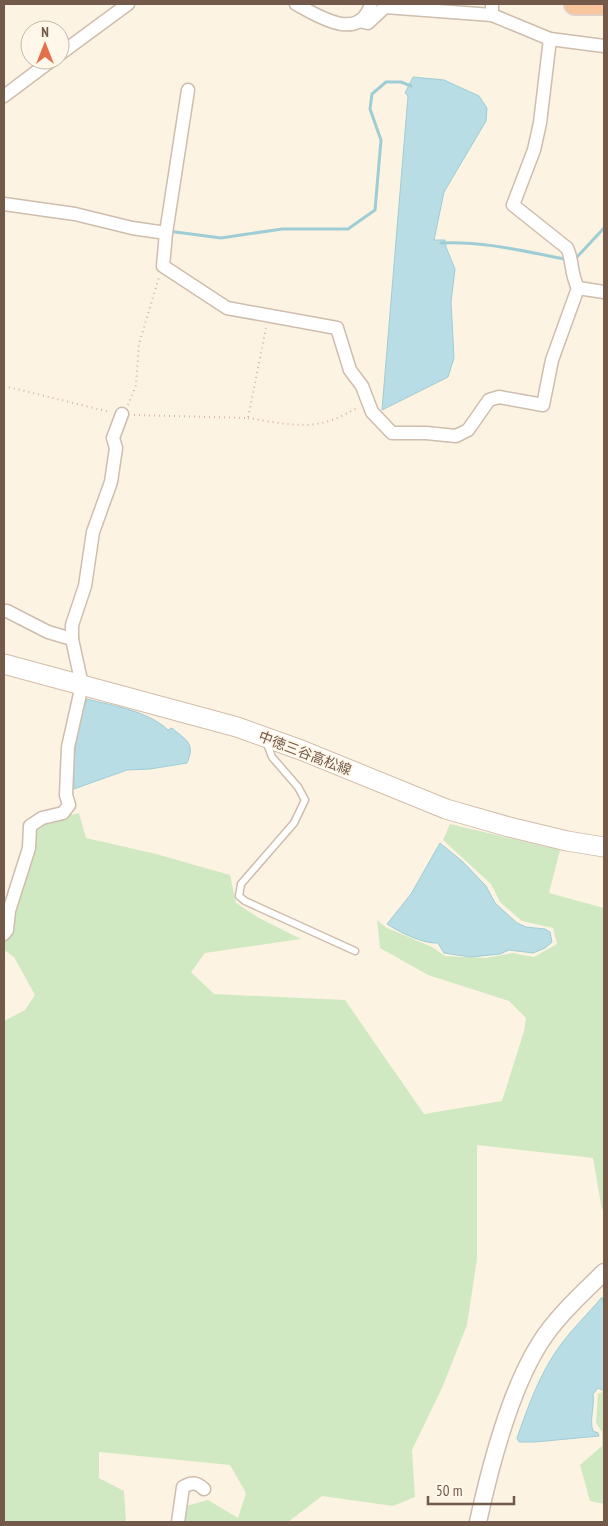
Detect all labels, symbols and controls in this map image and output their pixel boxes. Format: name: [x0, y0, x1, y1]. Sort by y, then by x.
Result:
north arrow: [20, 20, 70, 70]
text: N: [41, 23, 49, 41]
street label: 中徳三谷高松線: [256, 727, 354, 779]
scale bar: [428, 1474, 514, 1506]
text: 50 m: [436, 1481, 462, 1500]

